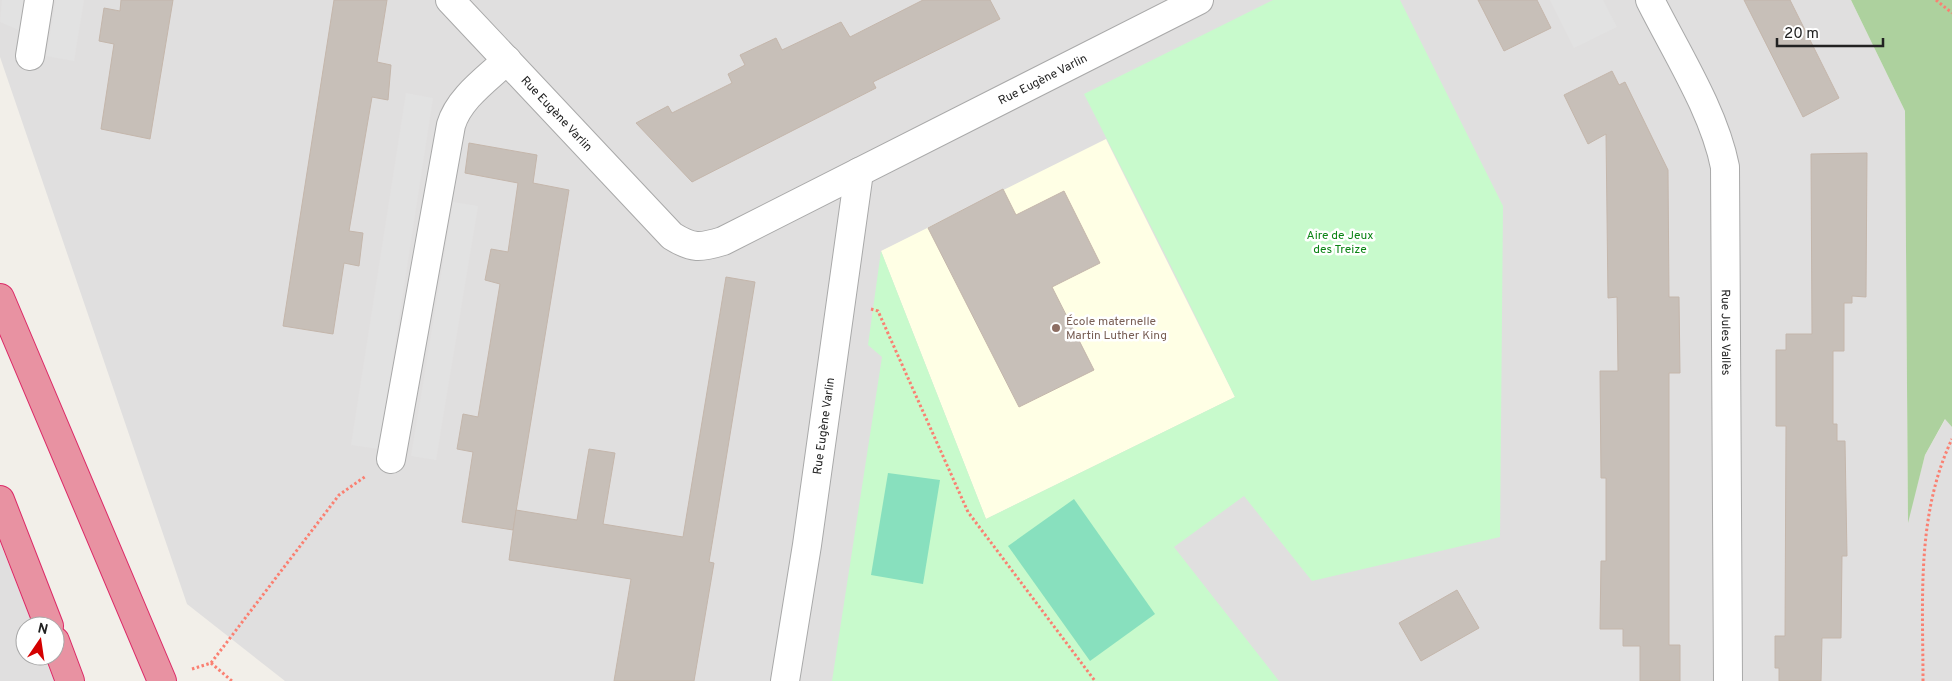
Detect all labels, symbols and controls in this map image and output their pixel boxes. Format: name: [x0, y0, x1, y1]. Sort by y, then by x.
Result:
scale bar: [1777, 15, 1883, 47]
text: 20 m: [1784, 25, 1819, 44]
street label: Rue Eugène Varlin: [996, 51, 1090, 109]
street label: Rue Eugène Varlin: [517, 73, 596, 155]
park label: Aire de Jeux des Treize: [1307, 228, 1373, 258]
street label: Rue Jules Vallès: [1717, 289, 1733, 376]
place label: École maternelle Martin Luther King: [1066, 314, 1167, 344]
marker: École maternelle Martin Luther King: [1050, 322, 1062, 334]
street label: Rue Eugène Varlin: [810, 376, 839, 476]
north arrow: [15, 616, 65, 666]
text: N: [36, 620, 49, 639]

